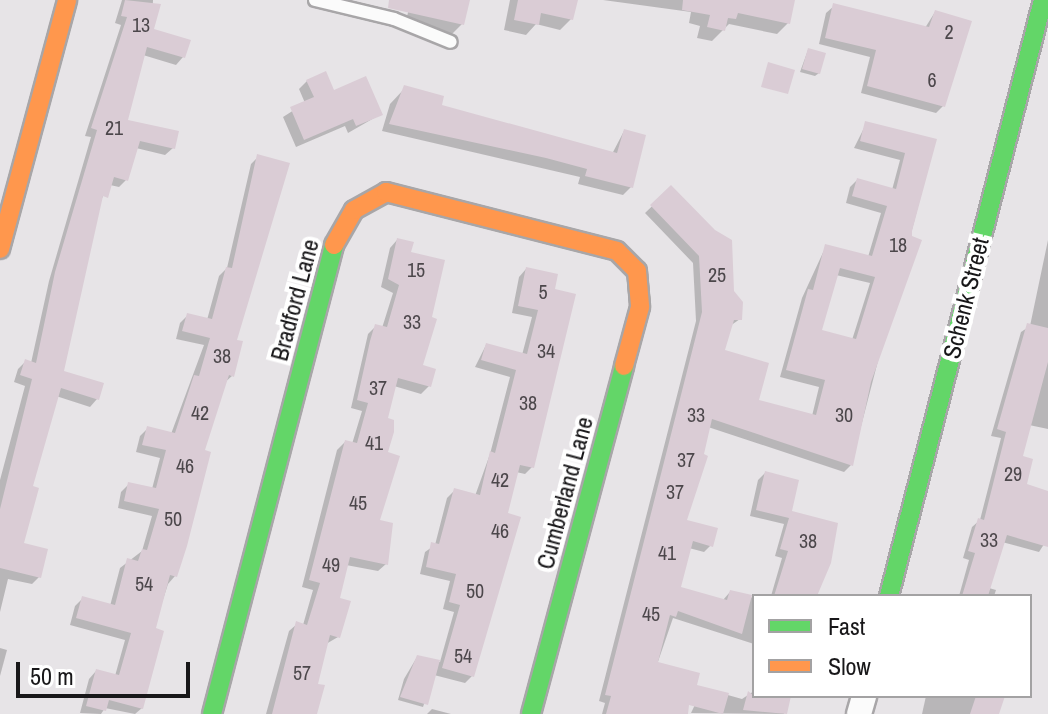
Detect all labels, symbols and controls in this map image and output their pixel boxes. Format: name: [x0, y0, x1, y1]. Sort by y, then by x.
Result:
house number: 13: [132, 12, 150, 36]
house number: 2: [944, 19, 954, 43]
house number: 6: [927, 67, 937, 91]
house number: 21: [105, 115, 123, 139]
house number: 18: [889, 232, 907, 256]
street label: Schenk Street: [937, 235, 995, 361]
street label: Bradford Lane: [265, 236, 325, 364]
house number: 15: [407, 257, 425, 281]
house number: 25: [708, 262, 726, 286]
house number: 5: [538, 279, 548, 303]
house number: 33: [403, 309, 421, 333]
house number: 34: [537, 338, 555, 362]
house number: 38: [213, 343, 231, 367]
house number: 37: [369, 375, 387, 399]
house number: 38: [519, 390, 537, 414]
house number: 42: [191, 400, 209, 424]
house number: 33: [687, 402, 705, 426]
house number: 30: [835, 402, 853, 426]
street label: Cumberland Lane: [531, 414, 599, 572]
house number: 41: [365, 430, 383, 454]
house number: 37: [677, 447, 695, 471]
house number: 46: [176, 453, 194, 477]
house number: 29: [1004, 461, 1022, 485]
house number: 42: [491, 467, 509, 491]
house number: 37: [666, 479, 684, 503]
house number: 45: [349, 490, 367, 514]
house number: 50: [164, 506, 182, 530]
house number: 46: [491, 518, 509, 542]
house number: 33: [980, 527, 998, 551]
house number: 38: [799, 528, 817, 552]
house number: 41: [658, 540, 676, 564]
house number: 49: [322, 552, 340, 576]
house number: 54: [135, 571, 153, 595]
house number: 50: [466, 578, 484, 602]
legend: [752, 594, 1032, 698]
house number: 45: [642, 601, 660, 625]
text: Fast: [828, 610, 865, 642]
house number: 54: [454, 643, 472, 667]
scale bar: [20, 646, 194, 696]
text: Slow: [828, 650, 871, 682]
text: 50 m: [30, 660, 74, 692]
house number: 57: [293, 660, 311, 684]

